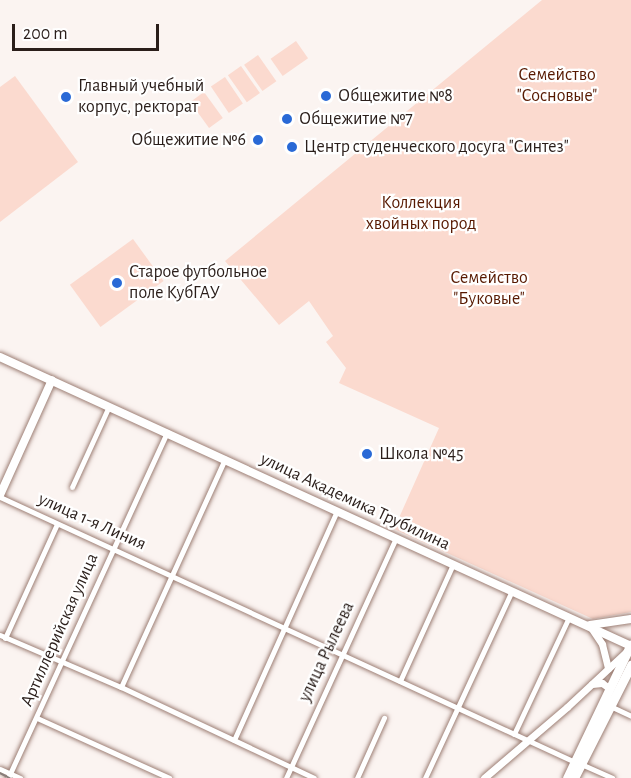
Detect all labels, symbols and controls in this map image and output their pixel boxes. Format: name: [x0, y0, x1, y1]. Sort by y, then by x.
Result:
scale bar: [15, 12, 162, 50]
text: 200 m: [23, 25, 68, 43]
park label: Семейство "Сосновые": [517, 65, 597, 107]
place label: Главный учебный корпус, ректорат: [78, 76, 204, 118]
place label: Общежитие №8: [338, 85, 453, 107]
marker: Общежитие №8: [319, 89, 333, 103]
marker: Главный учебный корпус, ректорат: [59, 90, 73, 104]
place label: Общежитие №7: [299, 108, 413, 130]
marker: Общежитие №7: [280, 112, 294, 126]
place label: Общежитие №6: [131, 129, 246, 151]
marker: Общежитие №6: [251, 133, 265, 147]
place label: Центр студенческого досуга "Синтез": [304, 136, 569, 158]
marker: Центр студенческого досуга "Синтез": [285, 140, 299, 154]
park label: Коллекция хвойных пород: [366, 193, 476, 236]
place label: Старое футбольное поле КубГАУ: [129, 262, 267, 304]
park label: Семейство "Буковые": [450, 268, 528, 310]
marker: Старое футбольное поле КубГАУ: [110, 276, 124, 290]
place label: Школа №45: [379, 443, 464, 465]
marker: Школа №45: [360, 447, 374, 461]
street label: улица Академика Трубилина: [257, 449, 453, 555]
street label: улица 1-я Линия: [35, 489, 149, 555]
street label: Артиллерийская улица: [16, 550, 104, 710]
street label: улица Рылеева: [294, 599, 360, 705]

